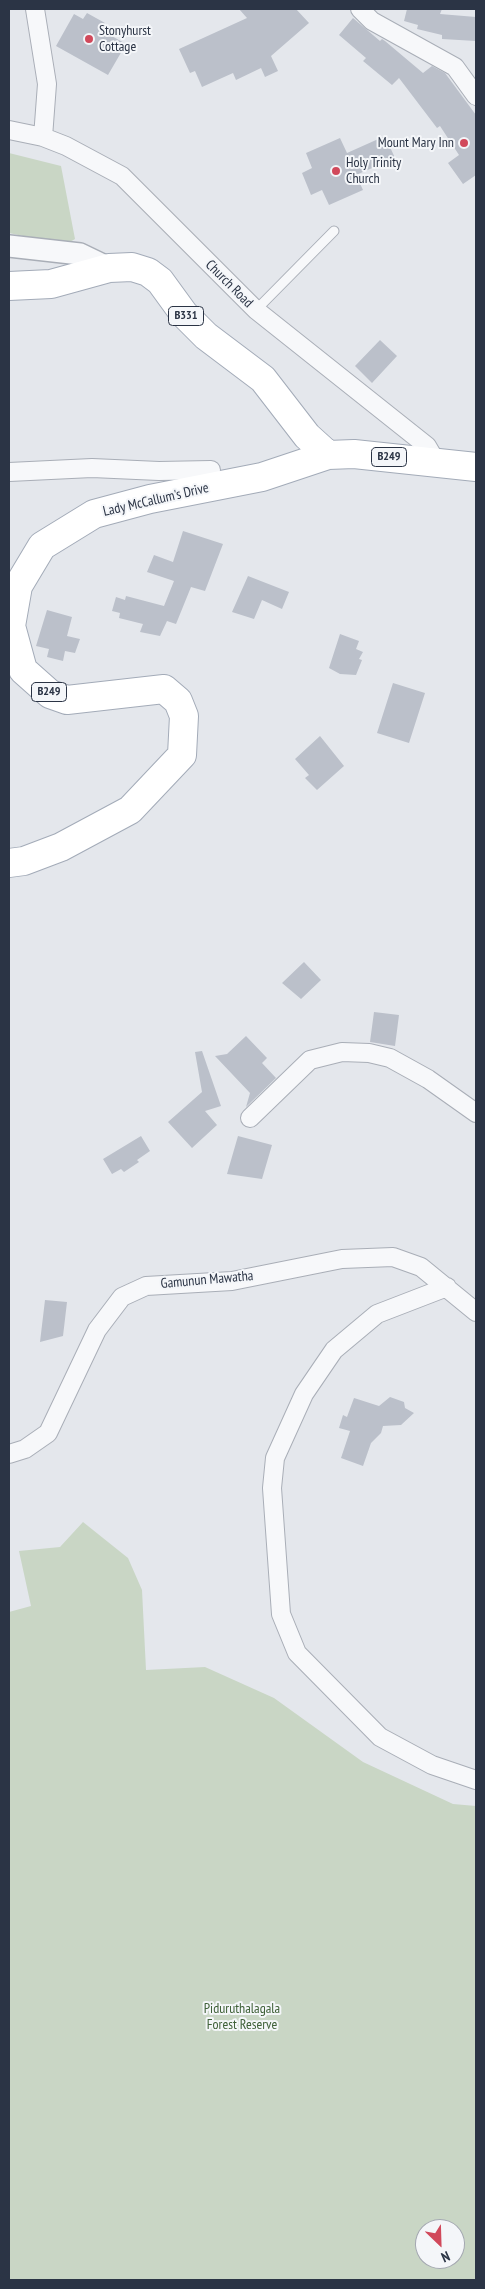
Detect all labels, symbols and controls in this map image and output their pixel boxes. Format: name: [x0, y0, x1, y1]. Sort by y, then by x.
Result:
place label: Stonyhurst Cottage: [99, 23, 151, 56]
marker: Stonyhurst Cottage: [83, 33, 95, 45]
place label: Mount Mary Inn: [378, 135, 454, 151]
marker: Mount Mary Inn: [458, 137, 470, 149]
place label: Holy Trinity Church: [346, 155, 401, 188]
marker: Holy Trinity Church: [330, 165, 342, 177]
street label: Church Road: [202, 257, 256, 311]
road number: B331: [168, 306, 204, 326]
road number: B249: [372, 448, 406, 467]
street label: Lady McCallum's Drive: [102, 480, 210, 520]
road number: B249: [32, 682, 66, 702]
street label: Gamunun Mawatha: [160, 1268, 254, 1292]
park label: Piduruthalagala Forest Reserve: [204, 2001, 280, 2034]
north arrow: [415, 2219, 465, 2269]
text: N: [439, 2247, 453, 2267]

